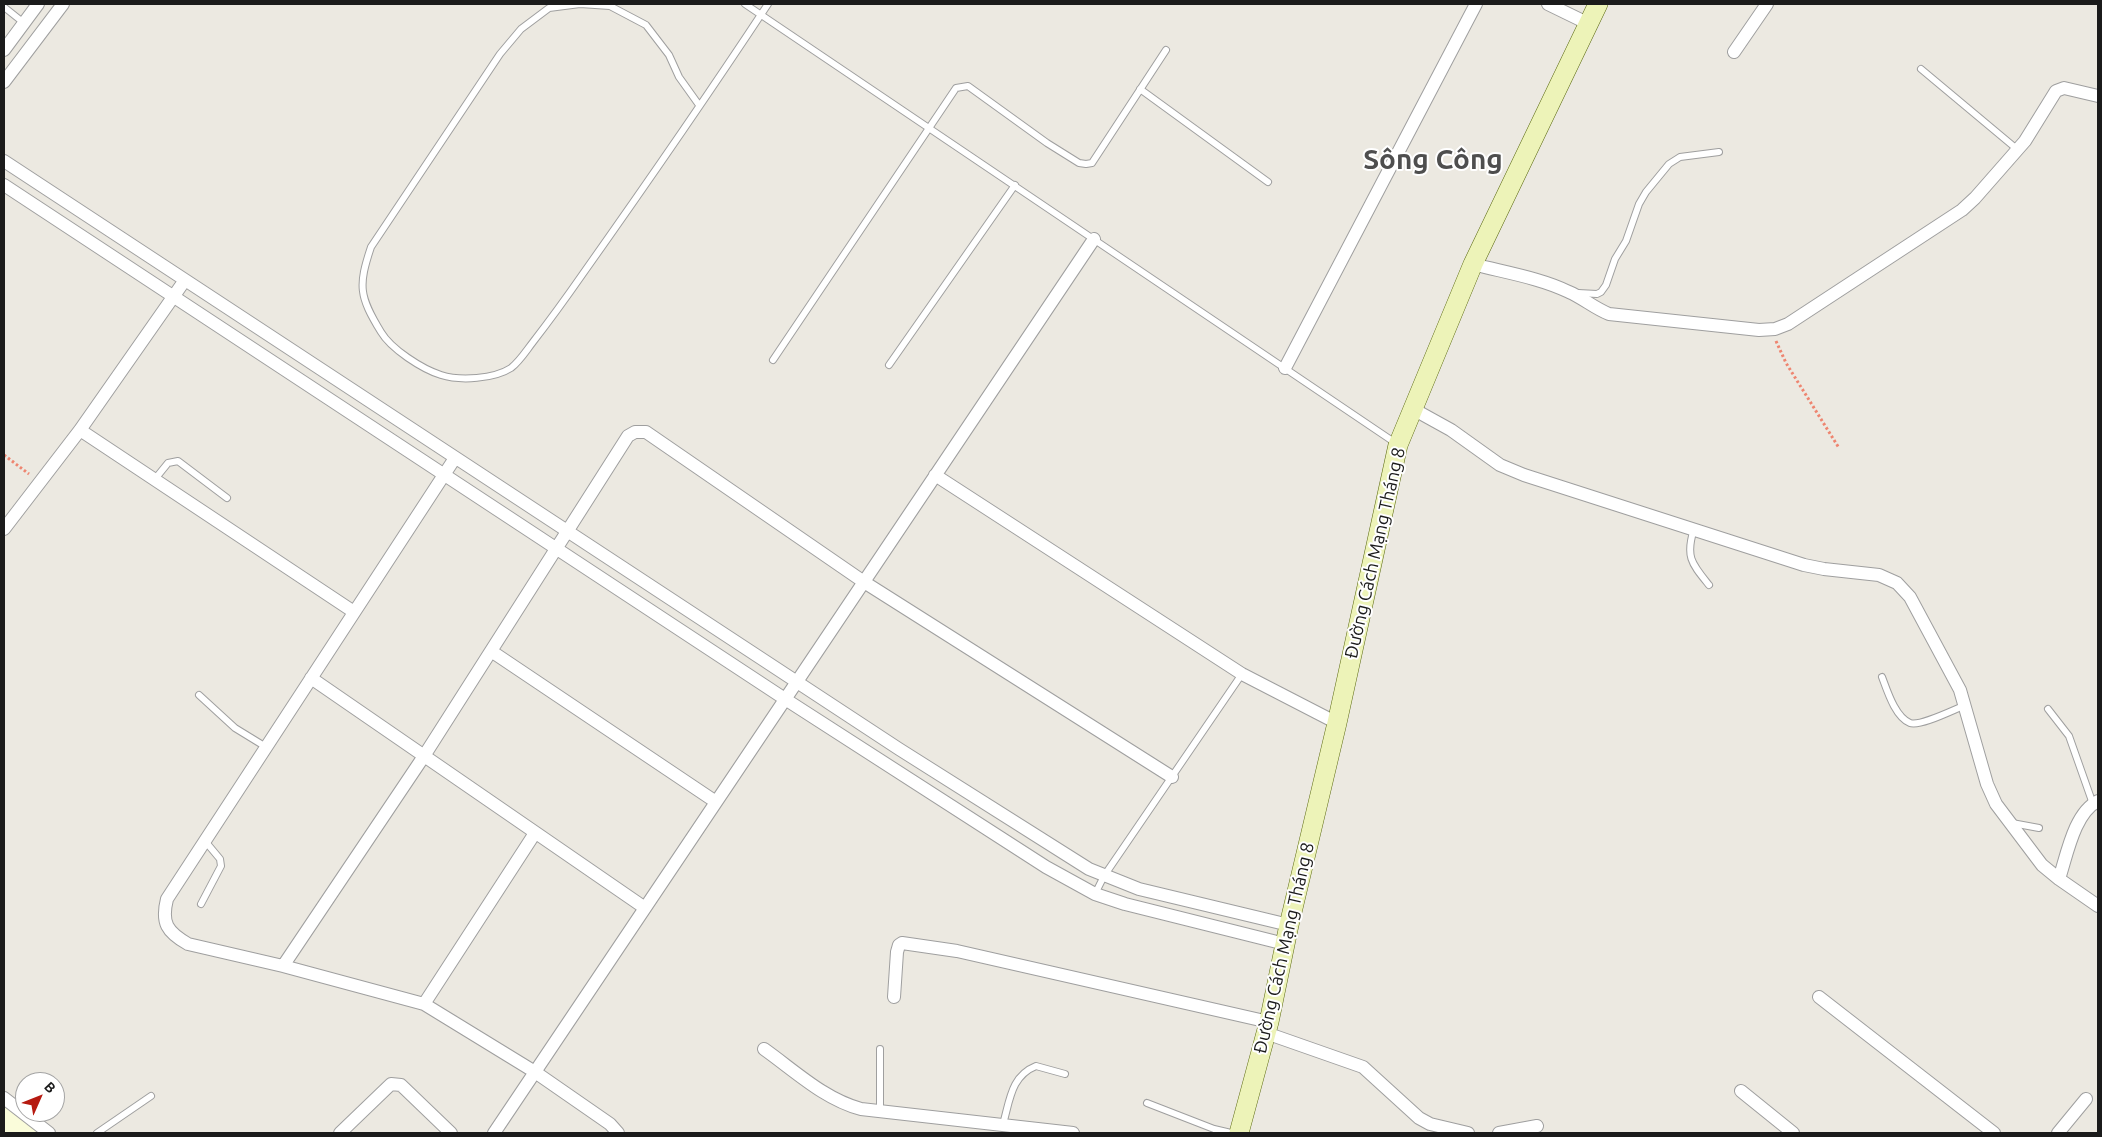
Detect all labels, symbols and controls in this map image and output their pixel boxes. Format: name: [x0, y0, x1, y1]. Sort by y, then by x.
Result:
district label: Sông Công: [1363, 143, 1503, 177]
street label: Đường Cách Mạng Tháng 8: [1340, 445, 1410, 661]
street label: Đường Cách Mạng Tháng 8: [1249, 840, 1319, 1056]
north arrow: [15, 1072, 65, 1122]
text: B: [41, 1078, 59, 1096]

